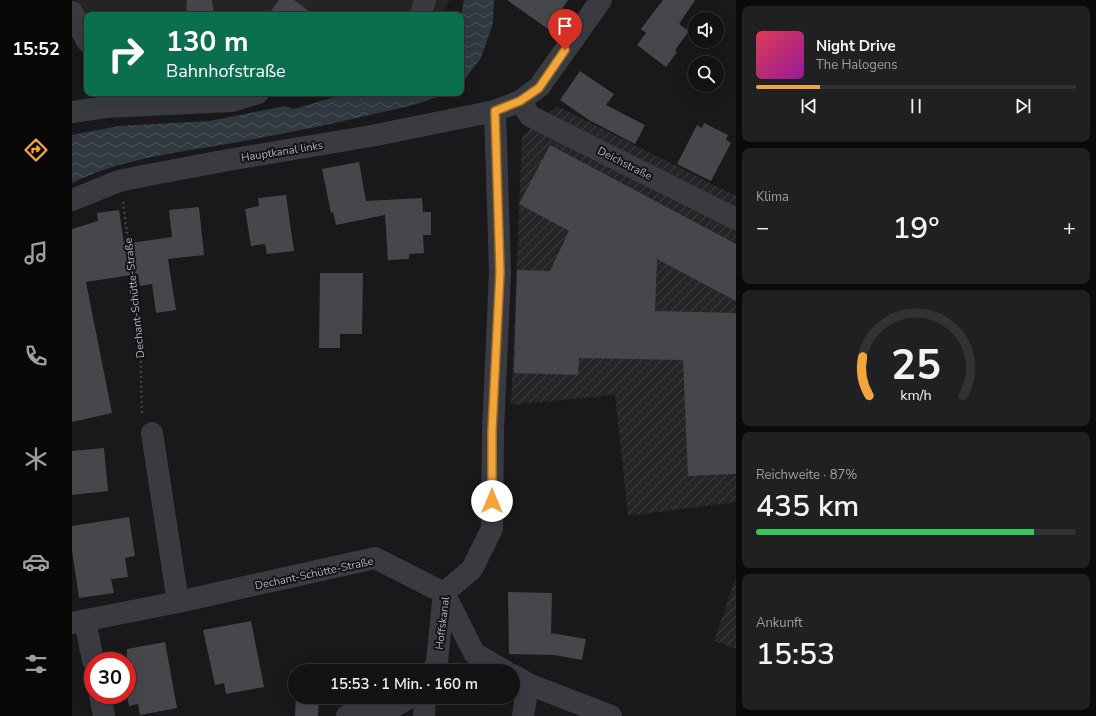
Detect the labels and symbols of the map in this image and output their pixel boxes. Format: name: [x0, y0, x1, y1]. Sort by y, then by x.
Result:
pin: [548, 9, 582, 50]
street label: Hauptkanal links: [240, 138, 324, 165]
street label: Deichstraße: [595, 143, 655, 184]
street label: Dechant-Schütte-Straße: [121, 237, 148, 359]
position arrow: [471, 480, 513, 522]
street label: Dechant-Schütte-Straße: [253, 554, 375, 593]
street label: Hoffskanal: [432, 595, 453, 650]
speed limit sign: 30: [84, 652, 136, 704]

